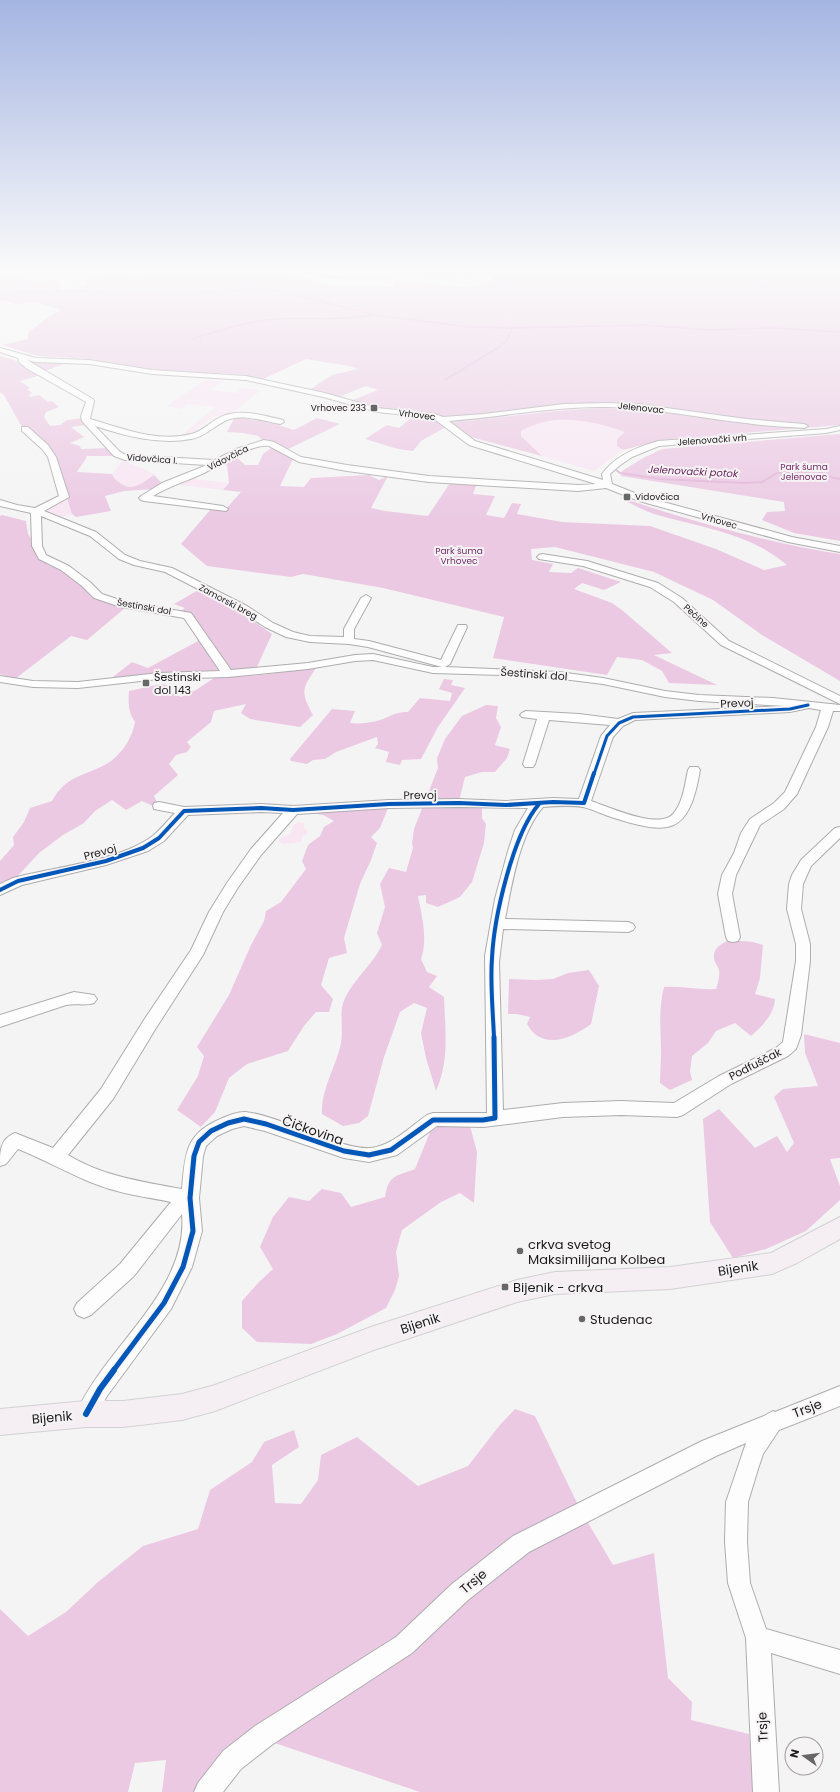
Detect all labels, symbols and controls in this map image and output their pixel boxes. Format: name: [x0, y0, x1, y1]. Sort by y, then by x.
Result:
street label: Jelenovac: [617, 400, 665, 416]
place label: Vrhovec 233: [311, 402, 366, 414]
marker: Vrhovec 233: [369, 403, 379, 413]
street label: Vrhovec: [398, 407, 437, 423]
street label: Jelenovački vrh: [677, 432, 747, 448]
street label: Vidovčica: [205, 443, 251, 473]
street label: Vidovčica I.: [126, 451, 178, 467]
park label: Park šuma Jelenovac: [780, 461, 828, 483]
water label: Jelenovački potok: [647, 462, 739, 481]
place label: Vidovčica: [635, 491, 679, 503]
marker: Vidovčica: [622, 492, 632, 502]
street label: Vrhovec: [700, 510, 739, 532]
park label: Park šuma Vrhovec: [435, 545, 483, 567]
street label: Zamorski breg: [197, 582, 259, 622]
street label: Šestinski dol: [116, 596, 172, 618]
street label: Pećine: [681, 602, 711, 631]
street label: Šestinski dol: [500, 664, 568, 684]
place label: Šestinski dol 143: [154, 669, 201, 698]
marker: Šestinski dol 143: [141, 678, 151, 688]
street label: Prevoj: [720, 694, 754, 712]
street label: Prevoj: [403, 787, 437, 803]
street label: Prevoj: [82, 840, 118, 864]
street label: Podfuščak: [726, 1044, 784, 1084]
street label: Čičkovina: [280, 1111, 346, 1150]
place label: crkva svetog Maksimilijana Kolbea: [528, 1235, 665, 1269]
marker: crkva svetog Maksimilijana Kolbea: [515, 1246, 525, 1256]
street label: Bijenik: [717, 1256, 760, 1281]
place label: Bijenik - crkva: [513, 1278, 603, 1297]
marker: Bijenik - crkva: [500, 1282, 510, 1292]
street label: Bijenik: [398, 1308, 443, 1339]
place label: Studenac: [590, 1310, 653, 1329]
marker: Studenac: [577, 1314, 587, 1324]
street label: Trsje: [790, 1394, 825, 1423]
street label: Bijenik: [31, 1406, 73, 1429]
street label: Trsje: [456, 1564, 491, 1598]
street label: Trsje: [752, 1712, 773, 1742]
north arrow: [784, 1736, 824, 1776]
text: N: [786, 1748, 803, 1760]

